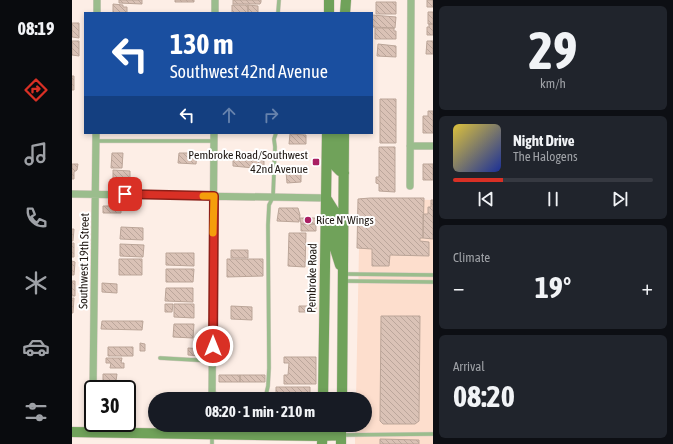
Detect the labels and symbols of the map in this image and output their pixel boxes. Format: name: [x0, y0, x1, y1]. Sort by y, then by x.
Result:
place label: Pembroke Road/Southwest 42nd Avenue: [188, 148, 309, 176]
marker: Pembroke Road/Southwest 42nd Avenue: [311, 157, 321, 167]
pin: [108, 177, 142, 211]
street label: Southwest 19th Street: [76, 212, 92, 309]
place label: Rice N' Wings: [316, 213, 374, 227]
marker: Rice N' Wings: [303, 215, 313, 225]
street label: Pembroke Road: [304, 243, 320, 313]
position arrow: [192, 325, 234, 367]
speed limit sign: 30: [84, 380, 136, 432]

